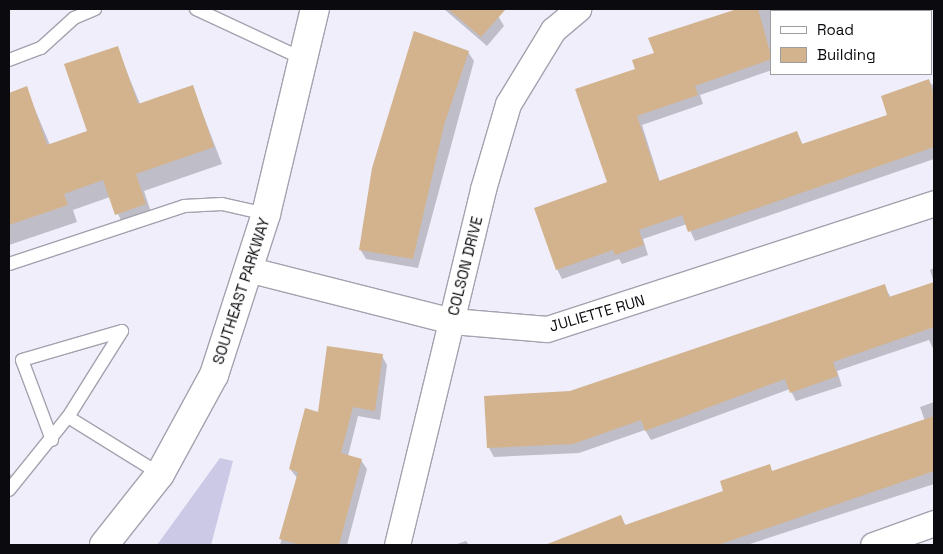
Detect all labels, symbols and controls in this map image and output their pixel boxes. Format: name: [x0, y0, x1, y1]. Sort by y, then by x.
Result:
legend: [770, 10, 933, 75]
text: Road: [817, 20, 854, 39]
text: Building: [817, 45, 876, 64]
street label: COLSON DRIVE: [444, 214, 486, 318]
street label: SOUTHEAST PARKWAY: [209, 215, 273, 367]
street label: JULIETTE RUN: [547, 291, 647, 335]

